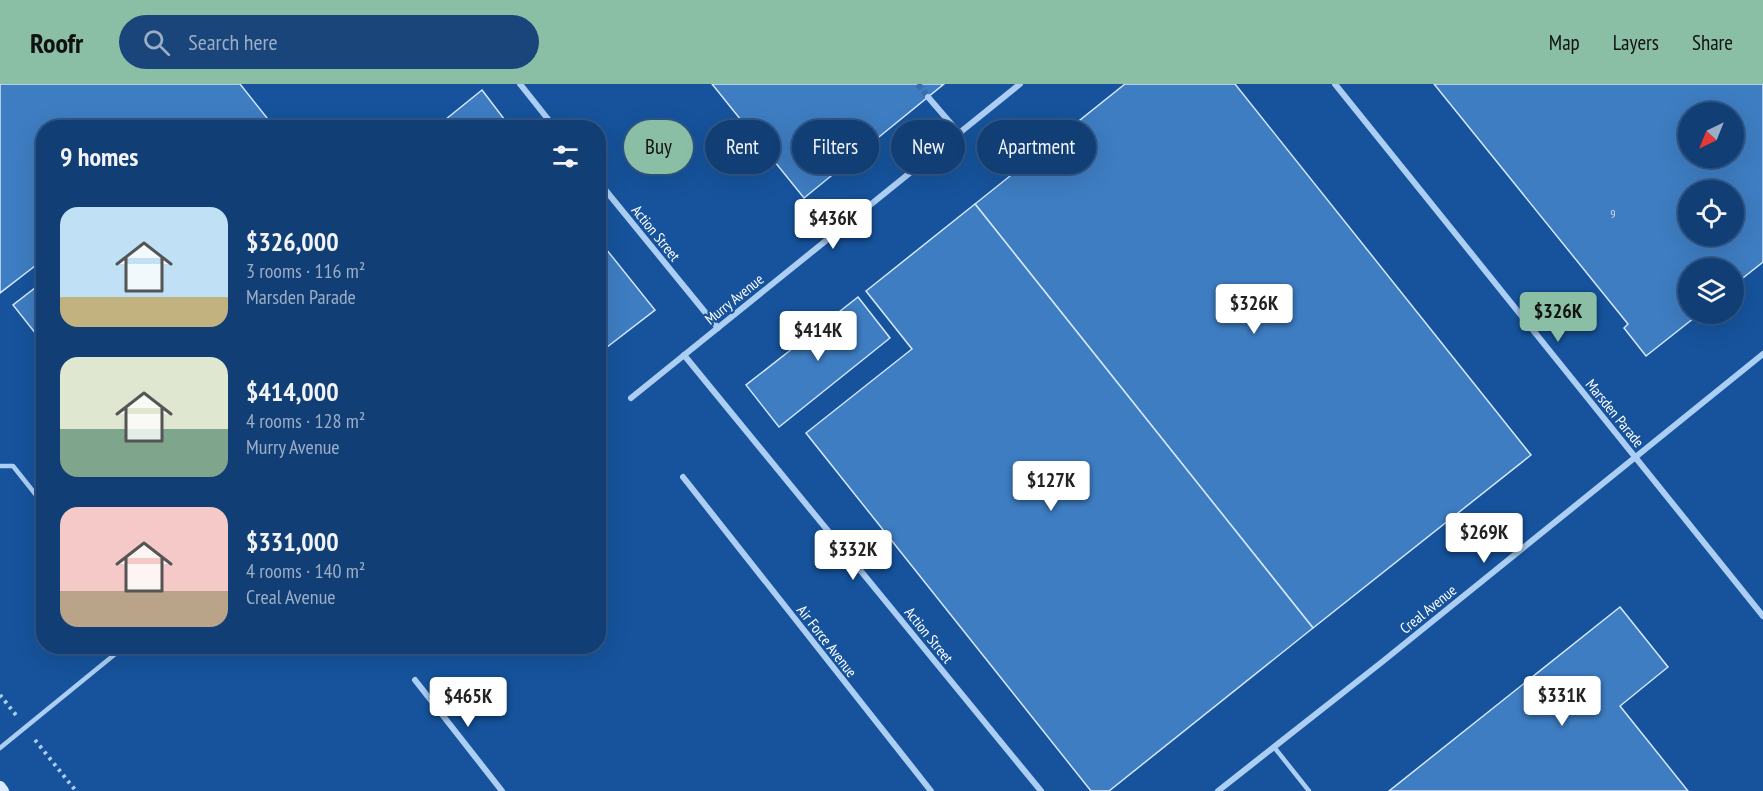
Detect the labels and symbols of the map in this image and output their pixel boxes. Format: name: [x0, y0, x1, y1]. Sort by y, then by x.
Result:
north arrow: [1678, 102, 1744, 168]
pin: $436K: [791, 199, 875, 250]
street label: Action Street: [628, 201, 684, 265]
house number: 9: [1610, 206, 1616, 221]
street label: Murry Avenue: [701, 270, 767, 328]
pin: $326K: [1212, 284, 1296, 335]
pin: $326K: [1516, 292, 1600, 343]
pin: $414K: [776, 311, 860, 362]
street label: Marsden Parade: [1582, 375, 1648, 451]
pin: $127K: [1009, 461, 1093, 512]
pin: $269K: [1442, 513, 1526, 564]
pin: $332K: [811, 530, 895, 581]
street label: Creal Avenue: [1396, 580, 1460, 638]
street label: Air Force Avenue: [793, 601, 861, 681]
street label: Action Street: [901, 603, 957, 667]
pin: $331K: [1520, 676, 1604, 727]
pin: $465K: [426, 677, 510, 728]

